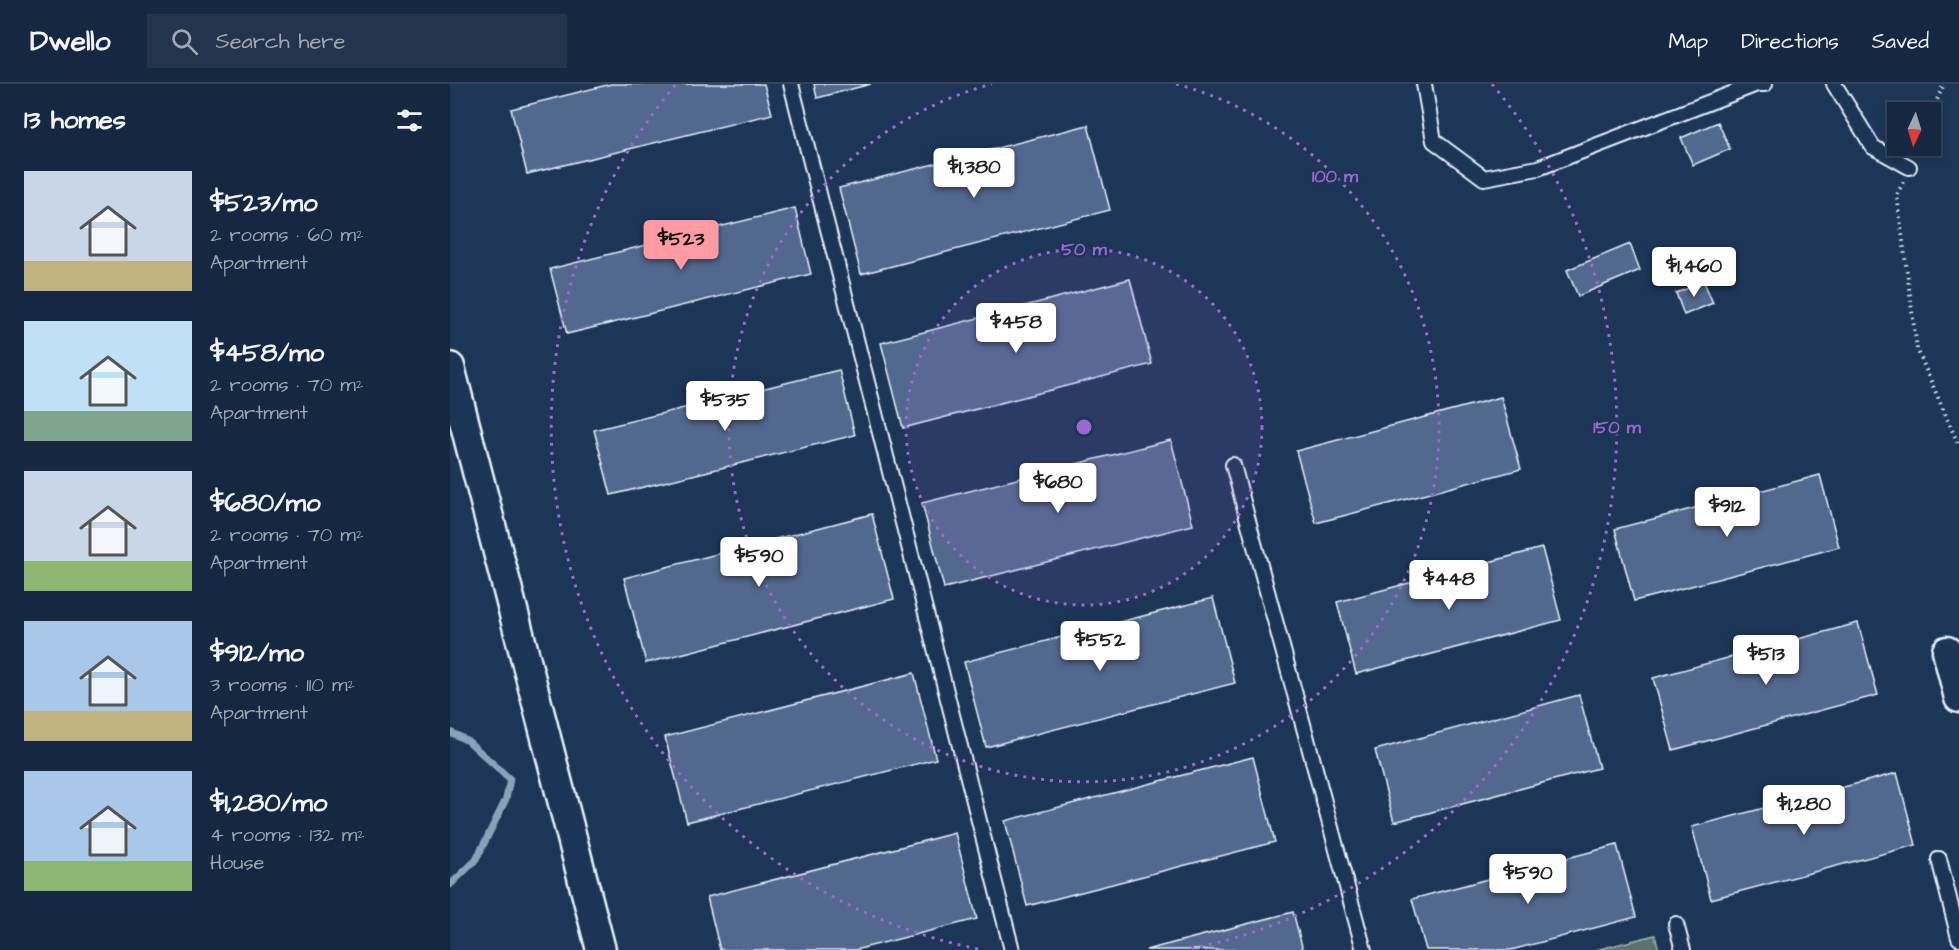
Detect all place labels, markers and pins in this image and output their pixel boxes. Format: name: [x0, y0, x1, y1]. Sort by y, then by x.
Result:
pin: $1,380: [925, 148, 1023, 199]
pin: $523: [645, 220, 717, 271]
pin: $1,460: [1645, 247, 1743, 298]
pin: $458: [980, 303, 1052, 354]
pin: $535: [689, 381, 761, 432]
centre of rings: [1074, 417, 1094, 437]
pin: $680: [1022, 463, 1094, 514]
pin: $912: [1691, 487, 1763, 538]
pin: $590: [723, 537, 795, 588]
pin: $448: [1413, 560, 1485, 611]
pin: $552: [1064, 621, 1136, 672]
pin: $513: [1730, 635, 1802, 686]
pin: $1,280: [1755, 785, 1853, 836]
pin: $590: [1492, 854, 1564, 905]

